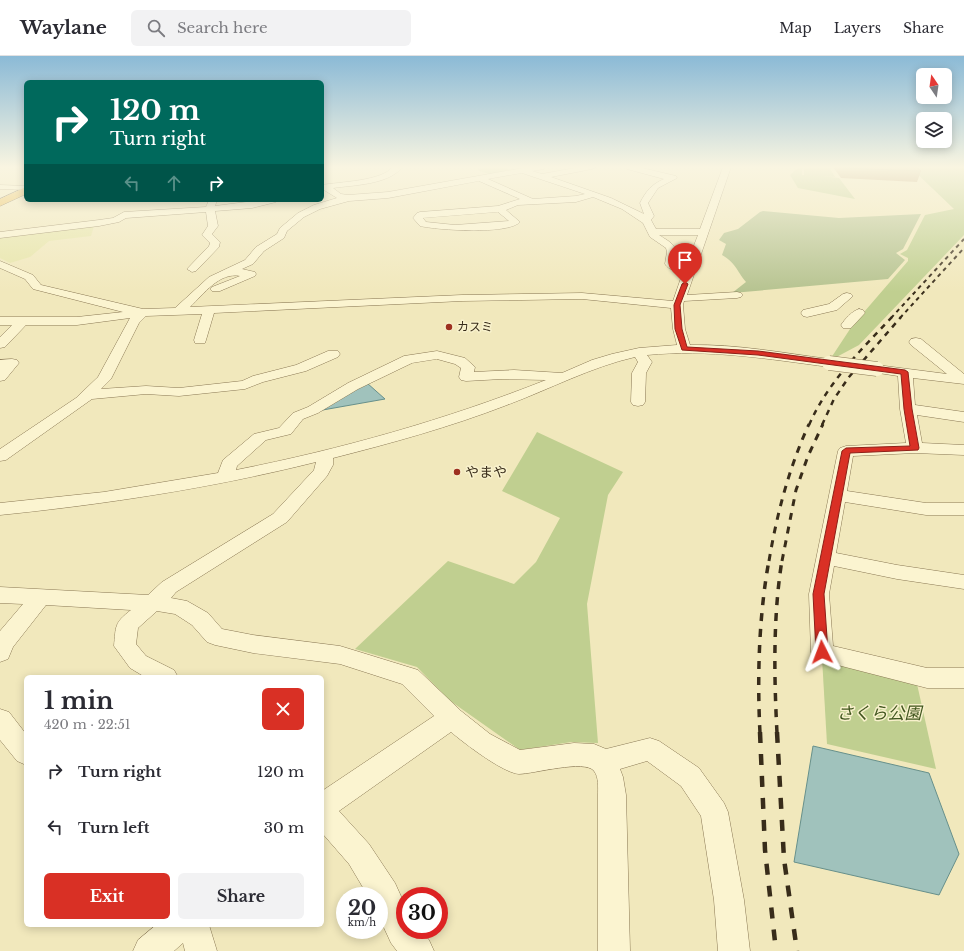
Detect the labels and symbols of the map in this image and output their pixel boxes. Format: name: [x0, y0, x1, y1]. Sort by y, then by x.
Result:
north arrow: [916, 68, 952, 104]
pin: [668, 243, 702, 284]
place label: カスミ: [457, 319, 493, 334]
marker: カスミ: [444, 322, 454, 332]
place label: やまや: [465, 463, 507, 481]
marker: やまや: [452, 467, 462, 477]
position arrow: [801, 631, 843, 673]
park label: さくら公園: [837, 703, 923, 724]
speed limit sign: 30: [396, 887, 448, 939]

